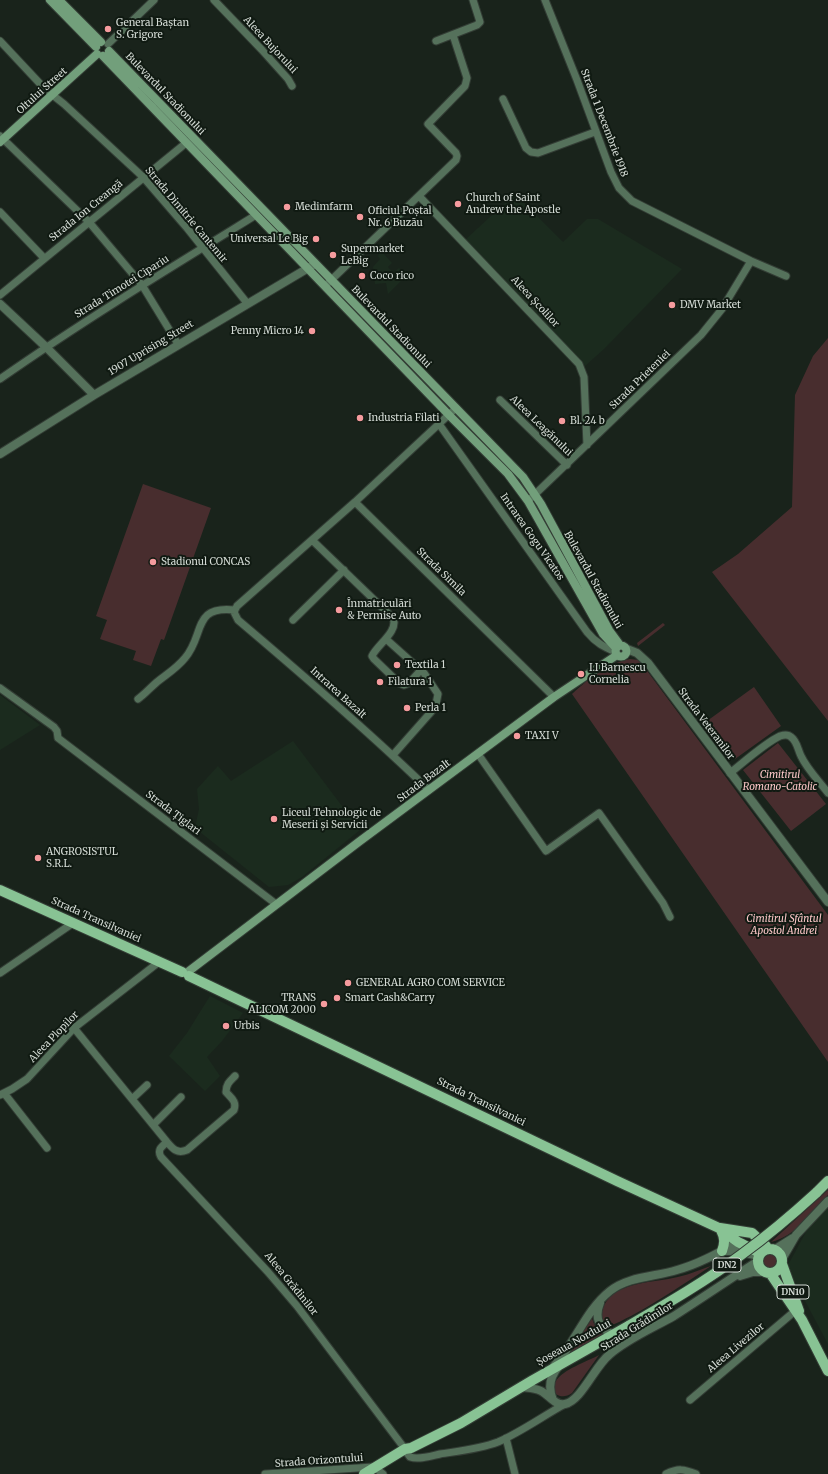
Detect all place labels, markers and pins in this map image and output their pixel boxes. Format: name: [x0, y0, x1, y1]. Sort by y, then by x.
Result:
place label: General Baștan S. Grigore: [116, 17, 189, 40]
marker: General Baștan S. Grigore: [103, 24, 113, 34]
place label: Church of Saint Andrew the Apostle: [466, 192, 560, 216]
marker: Church of Saint Andrew the Apostle: [453, 199, 463, 209]
place label: Medimfarm: [295, 201, 353, 213]
marker: Medimfarm: [282, 202, 292, 212]
place label: Oficiul Poștal Nr. 6 Buzău: [368, 205, 432, 228]
marker: Oficiul Poștal Nr. 6 Buzău: [355, 212, 365, 222]
place label: Universal Le Big: [230, 233, 308, 245]
marker: Universal Le Big: [311, 234, 321, 244]
place label: Supermarket LeBig: [341, 243, 404, 266]
marker: Supermarket LeBig: [328, 250, 338, 260]
place label: Coco rico: [370, 270, 414, 282]
marker: Coco rico: [357, 271, 367, 281]
place label: DMV Market: [680, 299, 741, 311]
marker: DMV Market: [667, 300, 677, 310]
place label: Penny Micro 14: [231, 325, 304, 337]
marker: Penny Micro 14: [307, 326, 317, 336]
place label: Industria Filati: [368, 412, 440, 424]
marker: Industria Filati: [355, 413, 365, 423]
place label: Bl. 24 b: [570, 415, 605, 427]
marker: Bl. 24 b: [557, 416, 567, 426]
place label: Stadionul CONCAS: [161, 556, 250, 568]
marker: Stadionul CONCAS: [148, 557, 158, 567]
place label: Înmatriculări & Permise Auto: [347, 598, 421, 622]
marker: Înmatriculări & Permise Auto: [334, 605, 344, 615]
place label: Textila 1: [405, 659, 445, 671]
marker: Textila 1: [392, 660, 402, 670]
place label: I.I Barnescu Cornelia: [589, 662, 646, 686]
marker: I.I Barnescu Cornelia: [576, 669, 586, 679]
place label: Filatura 1: [388, 676, 432, 688]
marker: Filatura 1: [375, 677, 385, 687]
place label: Perla 1: [415, 702, 446, 714]
marker: Perla 1: [402, 703, 412, 713]
place label: TAXI V: [525, 730, 559, 742]
marker: TAXI V: [512, 731, 522, 741]
place label: Liceul Tehnologic de Meserii și Servicii: [282, 807, 381, 830]
marker: Liceul Tehnologic de Meserii și Servicii: [269, 814, 279, 824]
place label: ANGROSISTUL S.R.L.: [46, 846, 118, 870]
marker: ANGROSISTUL S.R.L.: [33, 853, 43, 863]
place label: GENERAL AGRO COM SERVICE: [356, 977, 505, 989]
marker: GENERAL AGRO COM SERVICE: [343, 978, 353, 988]
place label: TRANS ALICOM 2000: [248, 992, 316, 1016]
place label: Smart Cash&Carry: [345, 992, 435, 1004]
marker: Smart Cash&Carry: [332, 993, 342, 1003]
marker: TRANS ALICOM 2000: [319, 999, 329, 1009]
place label: Urbis: [234, 1020, 260, 1032]
marker: Urbis: [221, 1021, 231, 1031]

